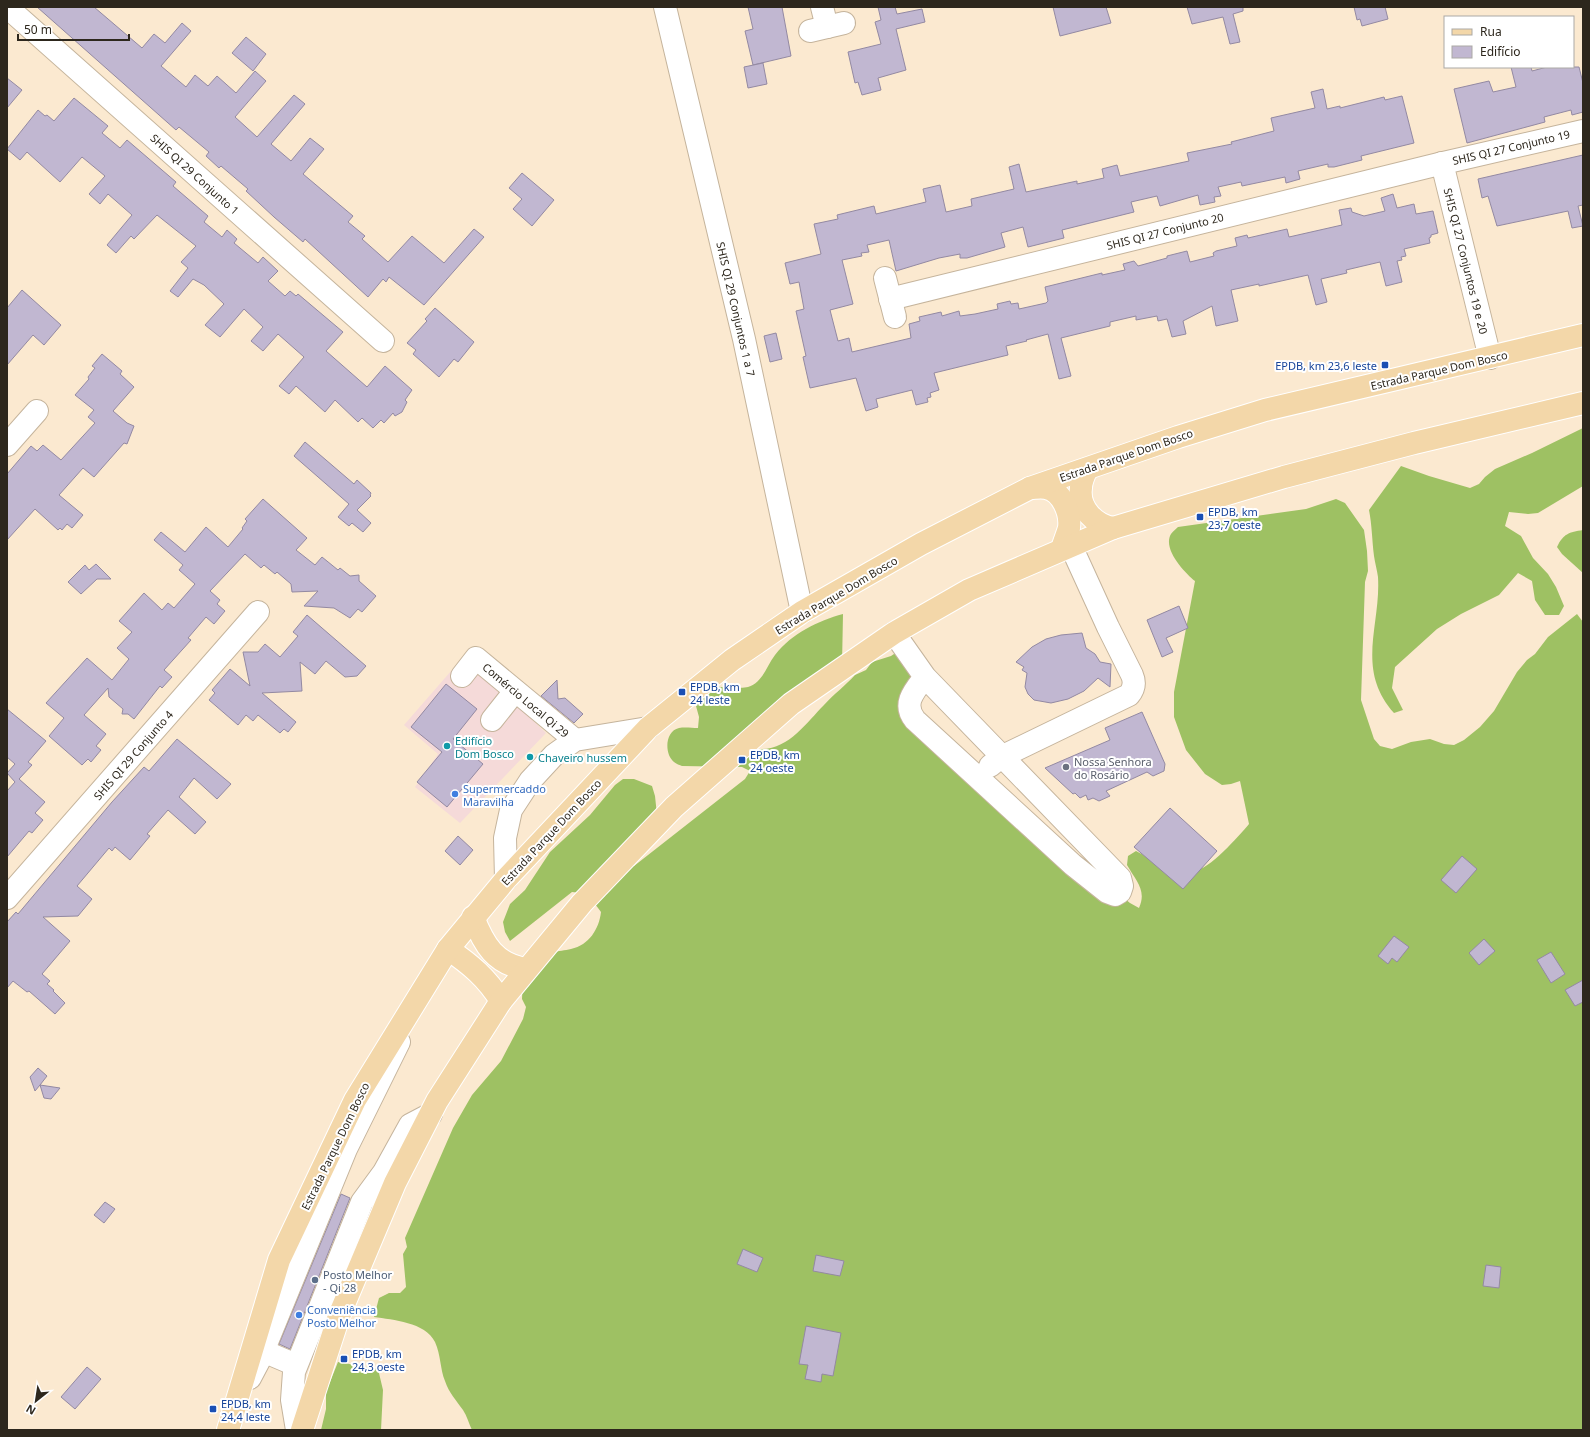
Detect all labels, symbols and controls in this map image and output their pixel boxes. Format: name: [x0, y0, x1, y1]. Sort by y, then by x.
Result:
scale bar: [18, 16, 129, 42]
legend: [1444, 16, 1574, 68]
text: 50 m: [24, 21, 52, 38]
text: Rua: [1480, 23, 1502, 40]
text: Edifício: [1480, 43, 1521, 60]
street label: SHIS QI 27 Conjunto 19: [1451, 126, 1571, 168]
street label: SHIS QI 29 Conjunto 1: [148, 130, 242, 218]
street label: SHIS QI 27 Conjuntos 19 e 20: [1441, 186, 1491, 336]
street label: SHIS QI 27 Conjunto 20: [1105, 209, 1225, 253]
street label: SHIS QI 29 Conjuntos 1 a 7: [713, 240, 759, 378]
street label: Estrada Parque Dom Bosco: [1369, 347, 1509, 393]
place label: EPDB, km 23,6 leste: [1275, 358, 1377, 373]
marker: EPDB, km 23,6 leste: [1380, 360, 1390, 370]
street label: Estrada Parque Dom Bosco: [1057, 425, 1195, 485]
place label: EPDB, km 23,7 oeste: [1208, 504, 1261, 532]
marker: EPDB, km 23,7 oeste: [1195, 512, 1205, 522]
street label: Estrada Parque Dom Bosco: [772, 552, 900, 638]
street label: Comércio Local Qi 29: [480, 659, 572, 741]
place label: EPDB, km 24 leste: [690, 679, 740, 707]
marker: EPDB, km 24 leste: [677, 687, 687, 697]
street label: SHIS QI 29 Conjunto 4: [90, 707, 177, 803]
place label: Edifício Dom Bosco: [455, 733, 514, 761]
marker: Edifício Dom Bosco: [442, 741, 452, 751]
place label: EPDB, km 24 oeste: [750, 747, 800, 775]
place label: Chaveiro hussem: [538, 750, 627, 765]
marker: Chaveiro hussem: [525, 752, 535, 762]
place label: Nossa Senhora do Rosário: [1074, 754, 1152, 782]
marker: EPDB, km 24 oeste: [737, 755, 747, 765]
marker: Nossa Senhora do Rosário: [1061, 762, 1071, 772]
street label: Estrada Parque Dom Bosco: [498, 775, 605, 888]
place label: Supermercaddo Maravilha: [463, 781, 546, 809]
marker: Supermercaddo Maravilha: [450, 789, 460, 799]
street label: Estrada Parque Dom Bosco: [298, 1079, 373, 1212]
place label: Posto Melhor - Qi 28: [323, 1267, 393, 1295]
marker: Posto Melhor - Qi 28: [310, 1275, 320, 1285]
place label: Conveniência Posto Melhor: [307, 1302, 377, 1330]
marker: Conveniência Posto Melhor: [294, 1310, 304, 1320]
place label: EPDB, km 24,3 oeste: [352, 1346, 405, 1374]
marker: EPDB, km 24,3 oeste: [339, 1354, 349, 1364]
north arrow: [16, 1381, 56, 1421]
place label: EPDB, km 24,4 leste: [221, 1396, 271, 1424]
text: N: [23, 1401, 38, 1419]
marker: EPDB, km 24,4 leste: [208, 1404, 218, 1414]

